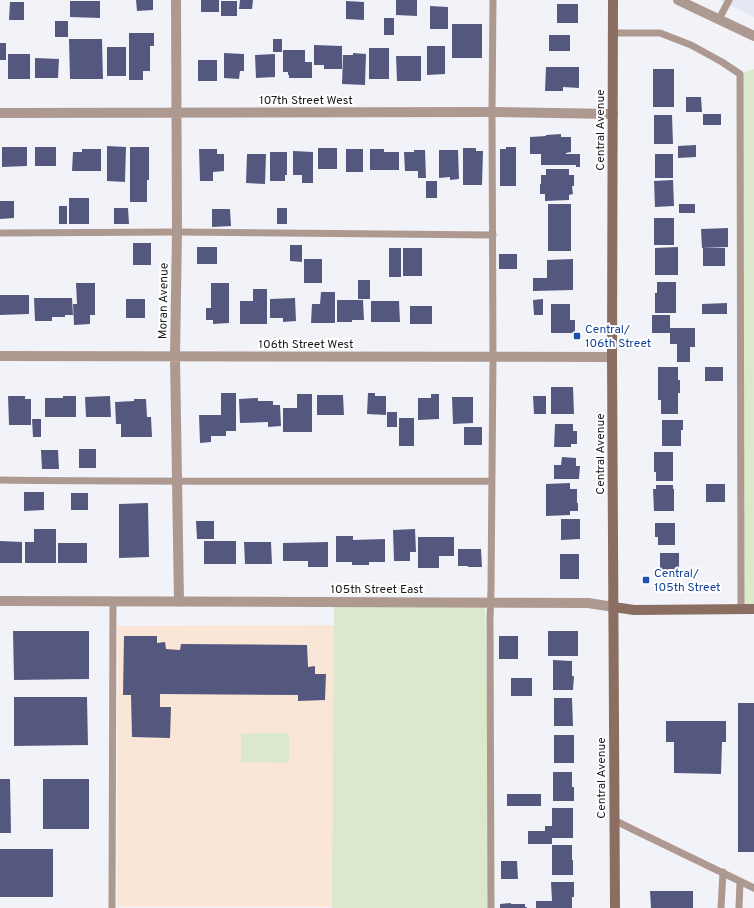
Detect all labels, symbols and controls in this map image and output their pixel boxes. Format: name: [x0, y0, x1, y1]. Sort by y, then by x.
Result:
street label: Central Avenue: [593, 89, 609, 171]
street label: 107th Street West: [259, 93, 353, 109]
street label: Moran Avenue: [155, 263, 173, 339]
place label: Central/ 106th Street: [585, 322, 651, 352]
marker: Central/ 106th Street: [572, 331, 582, 341]
street label: 106th Street West: [258, 337, 354, 353]
street label: Central Avenue: [593, 413, 609, 495]
place label: Central/ 105th Street: [654, 566, 721, 596]
marker: Central/ 105th Street: [641, 575, 651, 585]
street label: 105th Street East: [331, 582, 423, 598]
street label: Central Avenue: [594, 737, 610, 819]

